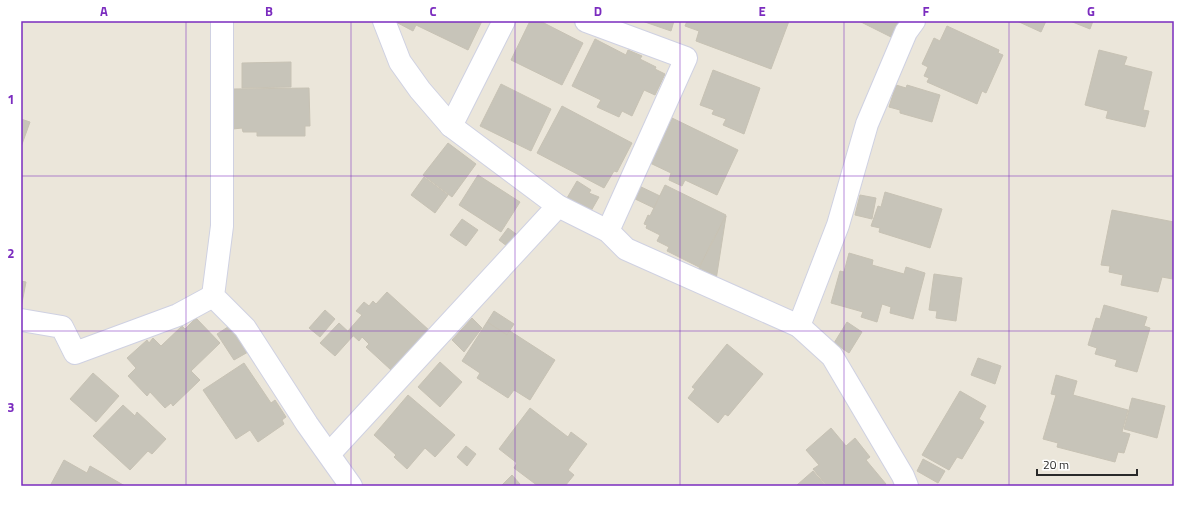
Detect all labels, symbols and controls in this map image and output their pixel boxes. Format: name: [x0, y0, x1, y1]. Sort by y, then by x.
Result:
text: A: [100, 1, 108, 21]
text: B: [265, 1, 273, 21]
text: C: [429, 1, 437, 21]
text: D: [594, 1, 602, 21]
text: E: [758, 1, 766, 21]
text: F: [923, 1, 930, 21]
text: G: [1087, 1, 1095, 21]
text: 1: [7, 89, 15, 109]
text: 2: [7, 243, 15, 263]
text: 3: [7, 397, 15, 417]
scale bar: [1037, 451, 1137, 477]
text: 20 m: [1043, 455, 1069, 474]

